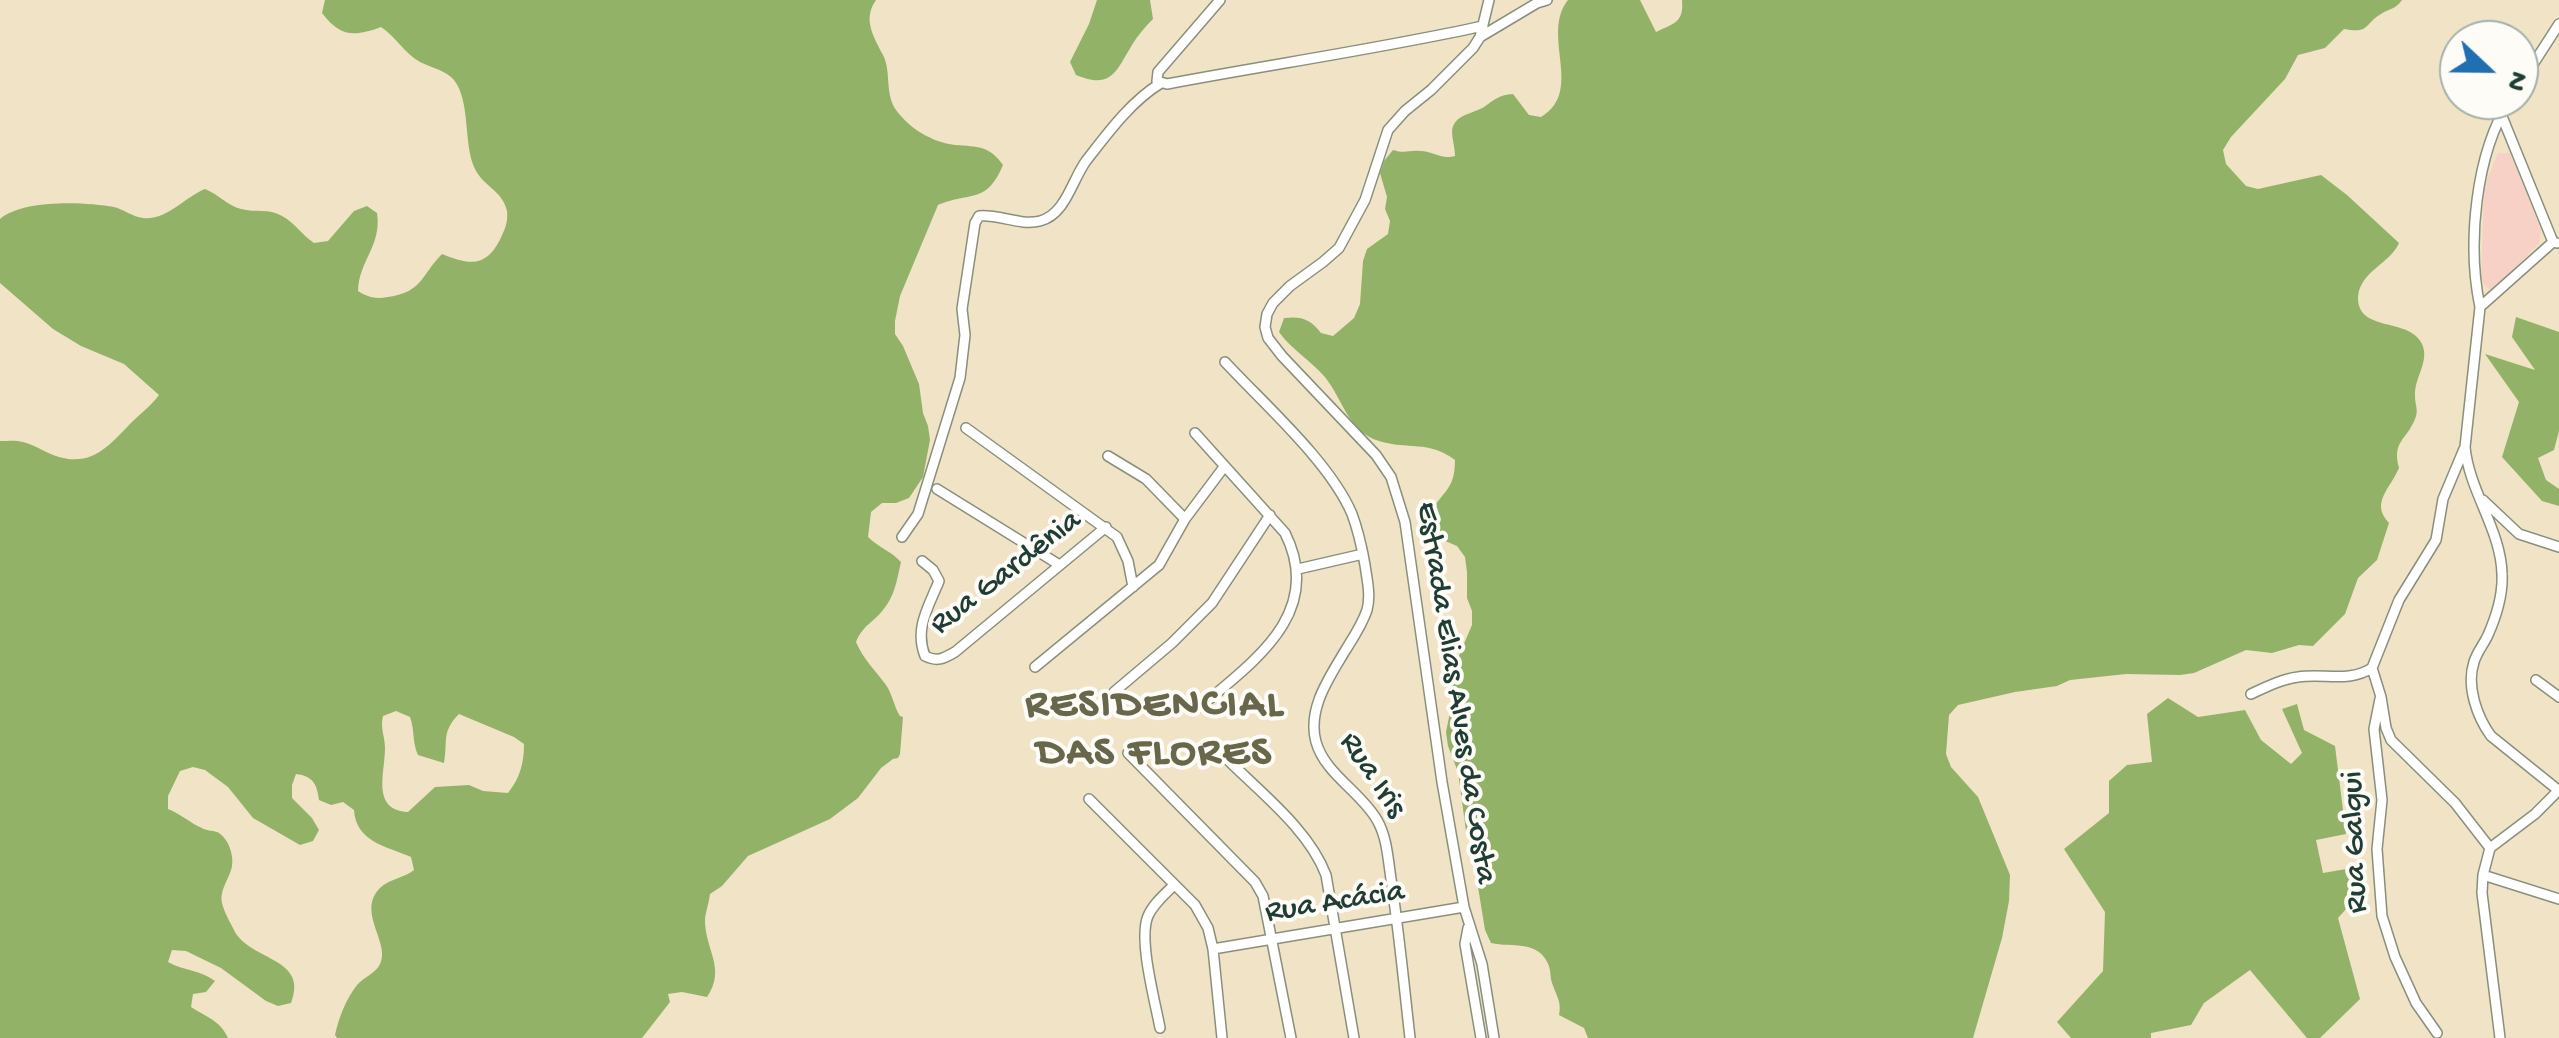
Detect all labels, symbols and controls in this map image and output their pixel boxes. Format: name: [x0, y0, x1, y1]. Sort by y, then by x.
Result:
north arrow: [2439, 20, 2539, 120]
text: N: [2497, 66, 2534, 95]
street label: Estrada Elias Alves da Costa: [1405, 500, 1503, 886]
street label: Rua Gardênia: [924, 503, 1090, 645]
district label: RESIDENCIAL DAS FLORES: [1025, 683, 1285, 781]
street label: Rua Iris: [1329, 726, 1413, 826]
street label: Rua Galgui: [2335, 770, 2379, 914]
street label: Rua Acácia: [1263, 874, 1407, 934]

